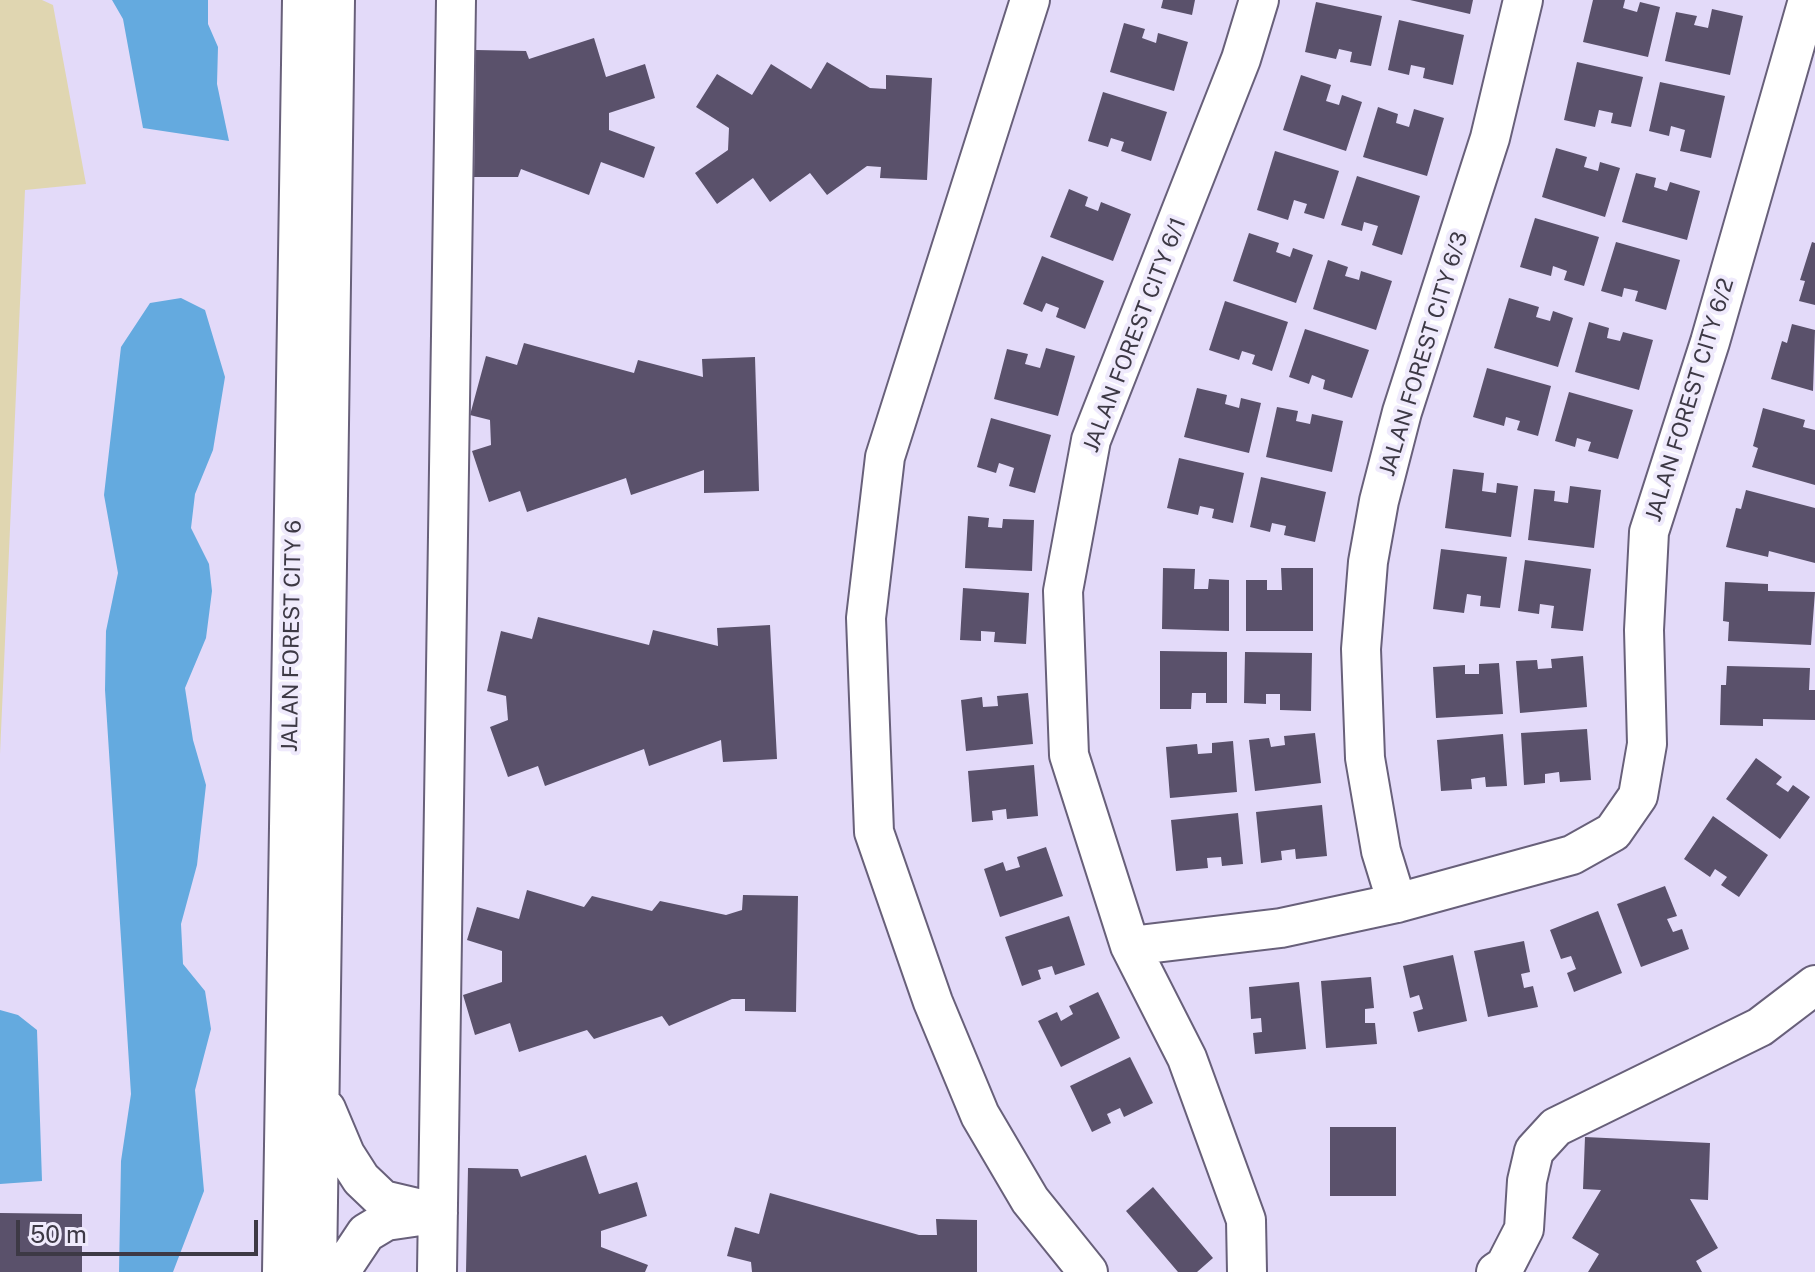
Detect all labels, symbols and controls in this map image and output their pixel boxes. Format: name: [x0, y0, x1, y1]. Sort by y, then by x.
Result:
street label: JALAN FOREST CITY 6/1: [1078, 214, 1192, 456]
street label: JALAN FOREST CITY 6/3: [1374, 229, 1474, 479]
street label: JALAN FOREST CITY 6/2: [1640, 275, 1740, 525]
street label: JALAN FOREST CITY 6: [277, 520, 307, 752]
scale bar: [20, 1204, 262, 1254]
text: 50 m: [30, 1220, 87, 1248]

